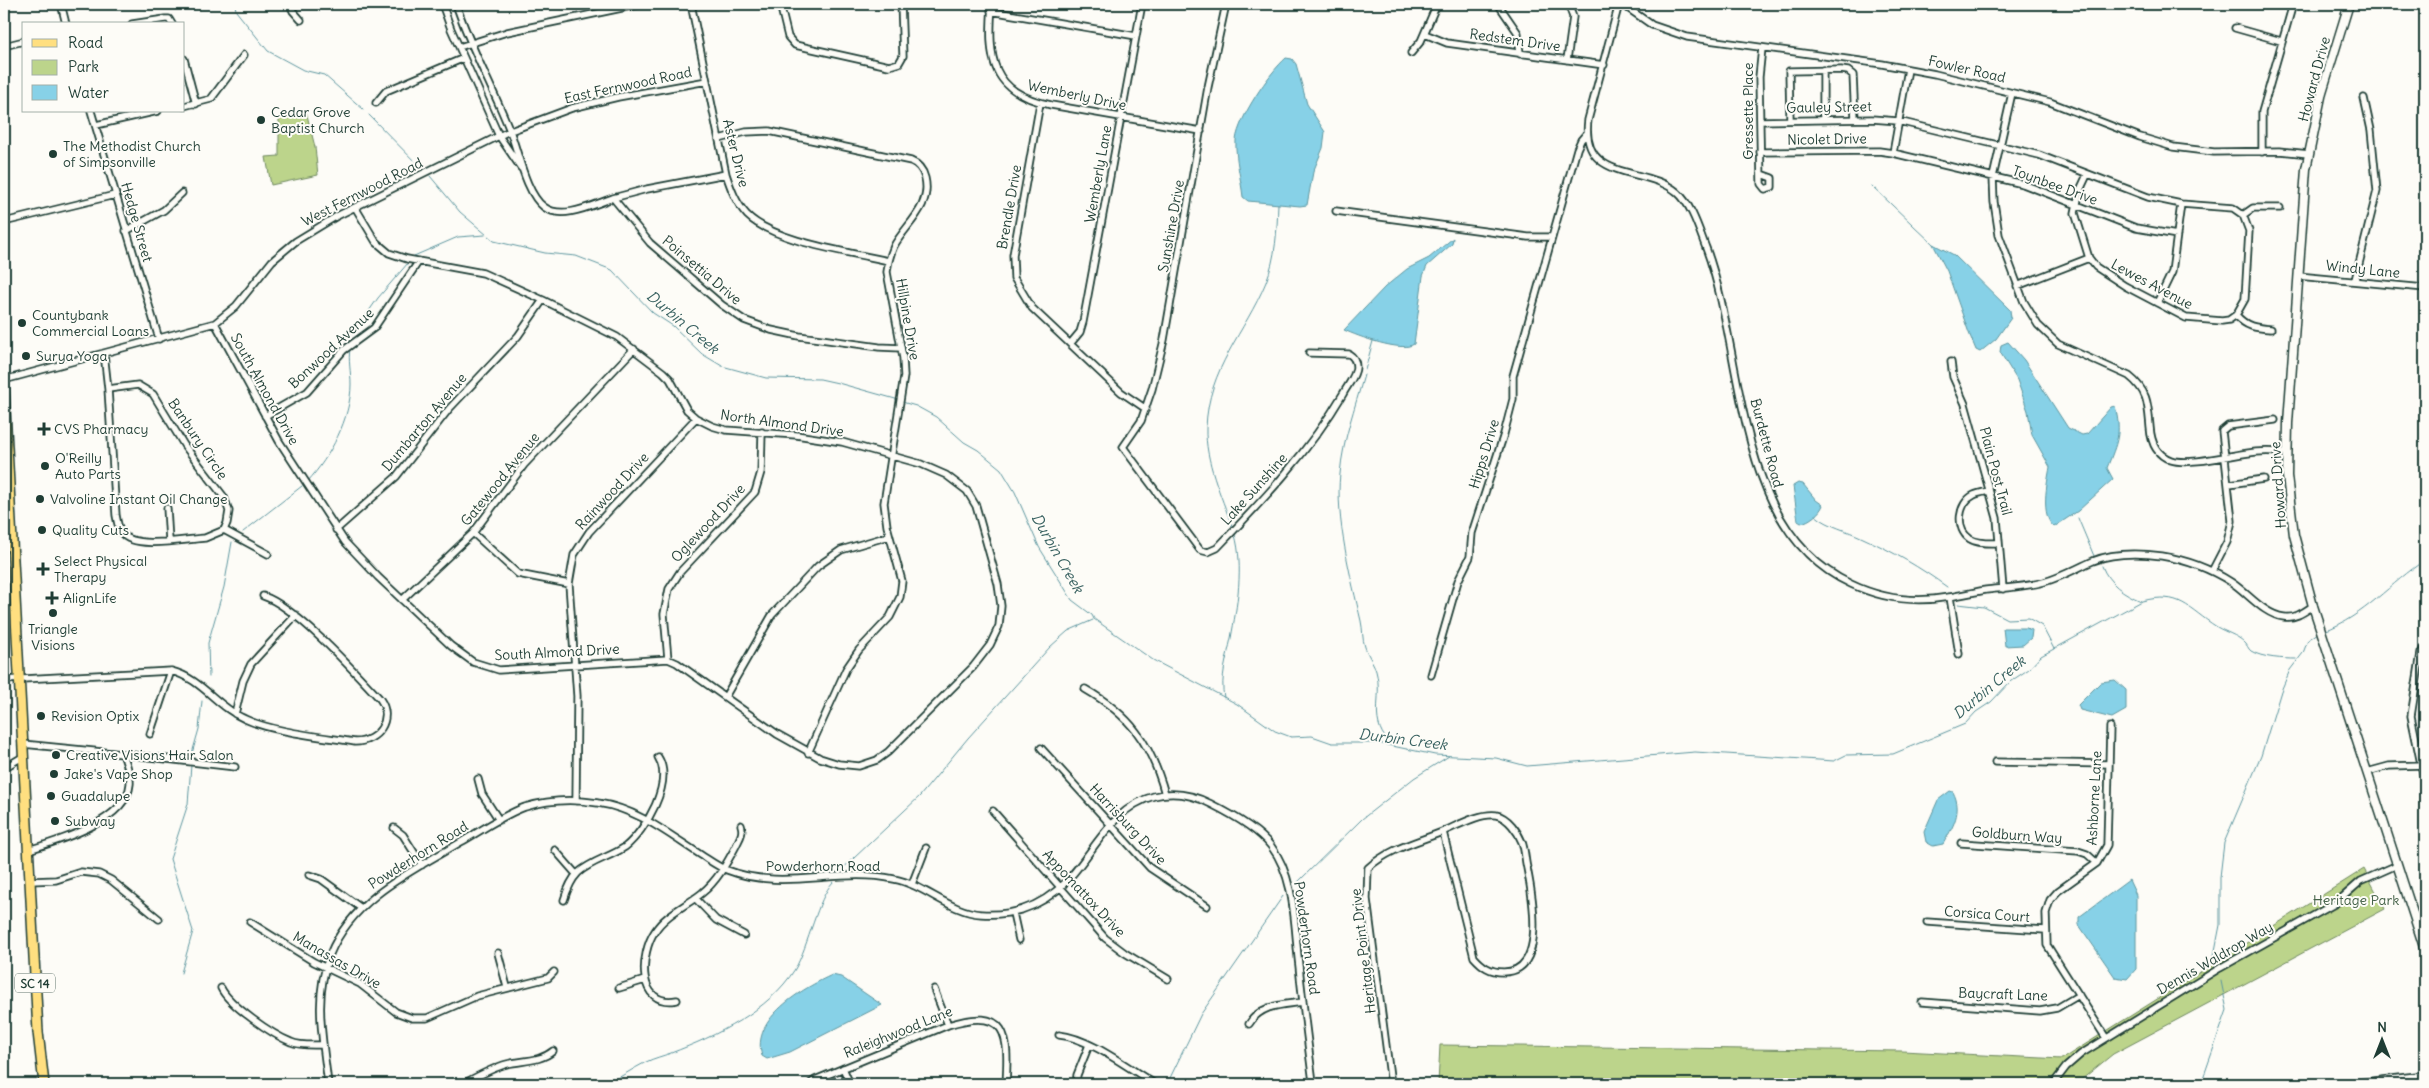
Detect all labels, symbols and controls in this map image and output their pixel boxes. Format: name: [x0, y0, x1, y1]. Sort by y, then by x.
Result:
legend: [22, 22, 185, 112]
street label: Redstem Drive: [1468, 25, 1562, 55]
text: Road: [68, 33, 103, 52]
street label: Howard Drive: [2294, 35, 2334, 123]
street label: Fowler Road: [1927, 51, 2007, 87]
text: Park: [68, 57, 99, 76]
street label: Gressette Place: [1739, 62, 1757, 160]
street label: East Fernwood Road: [563, 63, 693, 107]
street label: Wemberly Drive: [1026, 76, 1128, 114]
text: Water: [68, 83, 109, 102]
street label: Gauley Street: [1786, 97, 1872, 117]
place label: Cedar Grove Baptist Church: [271, 103, 365, 137]
marker: Cedar Grove Baptist Church: [255, 114, 267, 126]
street label: Aster Drive: [719, 117, 753, 189]
street label: Wemberly Lane: [1081, 124, 1115, 224]
street label: Nicolet Drive: [1787, 129, 1867, 149]
place label: The Methodist Church of Simpsonville: [63, 137, 201, 171]
marker: The Methodist Church of Simpsonville: [47, 148, 59, 160]
street label: West Fernwood Road: [298, 154, 426, 230]
street label: Toynbee Drive: [2010, 161, 2100, 209]
street label: Brendle Drive: [993, 163, 1025, 251]
street label: Sunshine Drive: [1154, 178, 1188, 274]
street label: Hedge Street: [117, 180, 157, 264]
street label: Poinsettia Drive: [659, 232, 745, 308]
street label: Lewes Avenue: [2108, 255, 2196, 313]
street label: Windy Lane: [2325, 256, 2401, 282]
street label: Hillpine Drive: [892, 277, 924, 361]
water label: Durbin Creek: [643, 286, 724, 359]
street label: Bonwood Avenue: [285, 304, 377, 392]
place label: Countybank Commercial Loans: [32, 306, 149, 340]
marker: Countybank Commercial Loans: [16, 317, 28, 329]
street label: South Almond Drive: [227, 330, 303, 448]
place label: Surya Yoga: [36, 347, 107, 365]
marker: Surya Yoga: [20, 350, 32, 362]
street label: Dumbarton Avenue: [378, 369, 470, 475]
street label: Banbury Circle: [164, 395, 232, 483]
street label: Burdette Road: [1746, 396, 1788, 490]
street label: North Almond Drive: [719, 405, 845, 441]
street label: Hipps Drive: [1465, 417, 1503, 491]
place label: CVS Pharmacy: [54, 420, 149, 438]
marker: CVS Pharmacy: [38, 423, 50, 435]
street label: Plain Post Trail: [1976, 425, 2016, 517]
street label: Gatewood Avenue: [457, 428, 543, 530]
street label: Howard Drive: [2266, 441, 2290, 529]
place label: O'Reilly Auto Parts: [55, 449, 121, 483]
street label: Rainwood Drive: [572, 449, 652, 533]
street label: Lake Sunshine: [1217, 449, 1291, 529]
marker: O'Reilly Auto Parts: [39, 460, 51, 472]
street label: Oglewood Drive: [667, 480, 749, 566]
place label: Valvoline Instant Oil Change: [50, 490, 228, 508]
marker: Valvoline Instant Oil Change: [34, 493, 46, 505]
water label: Durbin Creek: [1028, 510, 1089, 597]
place label: Quality Cuts: [52, 521, 129, 539]
marker: Quality Cuts: [36, 524, 48, 536]
place label: Select Physical Therapy: [54, 552, 147, 586]
marker: Select Physical Therapy: [36, 562, 50, 576]
place label: AlignLife: [63, 589, 117, 607]
marker: AlignLife: [45, 591, 59, 605]
marker: Triangle Visions: [47, 607, 59, 619]
place label: Triangle Visions: [28, 620, 78, 654]
street label: South Almond Drive: [494, 640, 620, 664]
water label: Durbin Creek: [1949, 650, 2030, 723]
place label: Revision Optix: [51, 707, 139, 725]
marker: Revision Optix: [35, 710, 47, 722]
water label: Durbin Creek: [1358, 724, 1450, 754]
place label: Creative Visions Hair Salon: [66, 746, 234, 764]
marker: Creative Visions Hair Salon: [50, 749, 62, 761]
street label: Ashborne Lane: [2083, 750, 2105, 846]
place label: Jake's Vape Shop: [64, 765, 173, 783]
marker: Jake's Vape Shop: [48, 768, 60, 780]
street label: Harrisburg Drive: [1086, 780, 1170, 868]
place label: Guadalupe: [61, 787, 130, 805]
marker: Guadalupe: [45, 790, 57, 802]
place label: Subway: [65, 812, 116, 830]
marker: Subway: [49, 815, 61, 827]
street label: Powderhorn Road: [365, 817, 471, 893]
street label: Goldburn Way: [1971, 823, 2063, 847]
street label: Appomattox Drive: [1039, 845, 1129, 941]
street label: Powderhorn Road: [766, 857, 880, 875]
street label: Powderhorn Road: [1290, 880, 1324, 996]
street label: Heritage Point Drive: [1346, 887, 1380, 1015]
park label: Heritage Park: [2313, 891, 2399, 909]
street label: Corsica Court: [1943, 902, 2031, 926]
street label: Dennis Waldrop Way: [2154, 917, 2276, 999]
street label: Manassas Drive: [290, 927, 384, 993]
road number: SC 14: [15, 974, 55, 992]
street label: Baycraft Lane: [1958, 983, 2048, 1005]
street label: Raleighwood Lane: [841, 1002, 955, 1062]
north arrow: [2356, 1016, 2406, 1066]
text: N: [2377, 1018, 2387, 1036]

